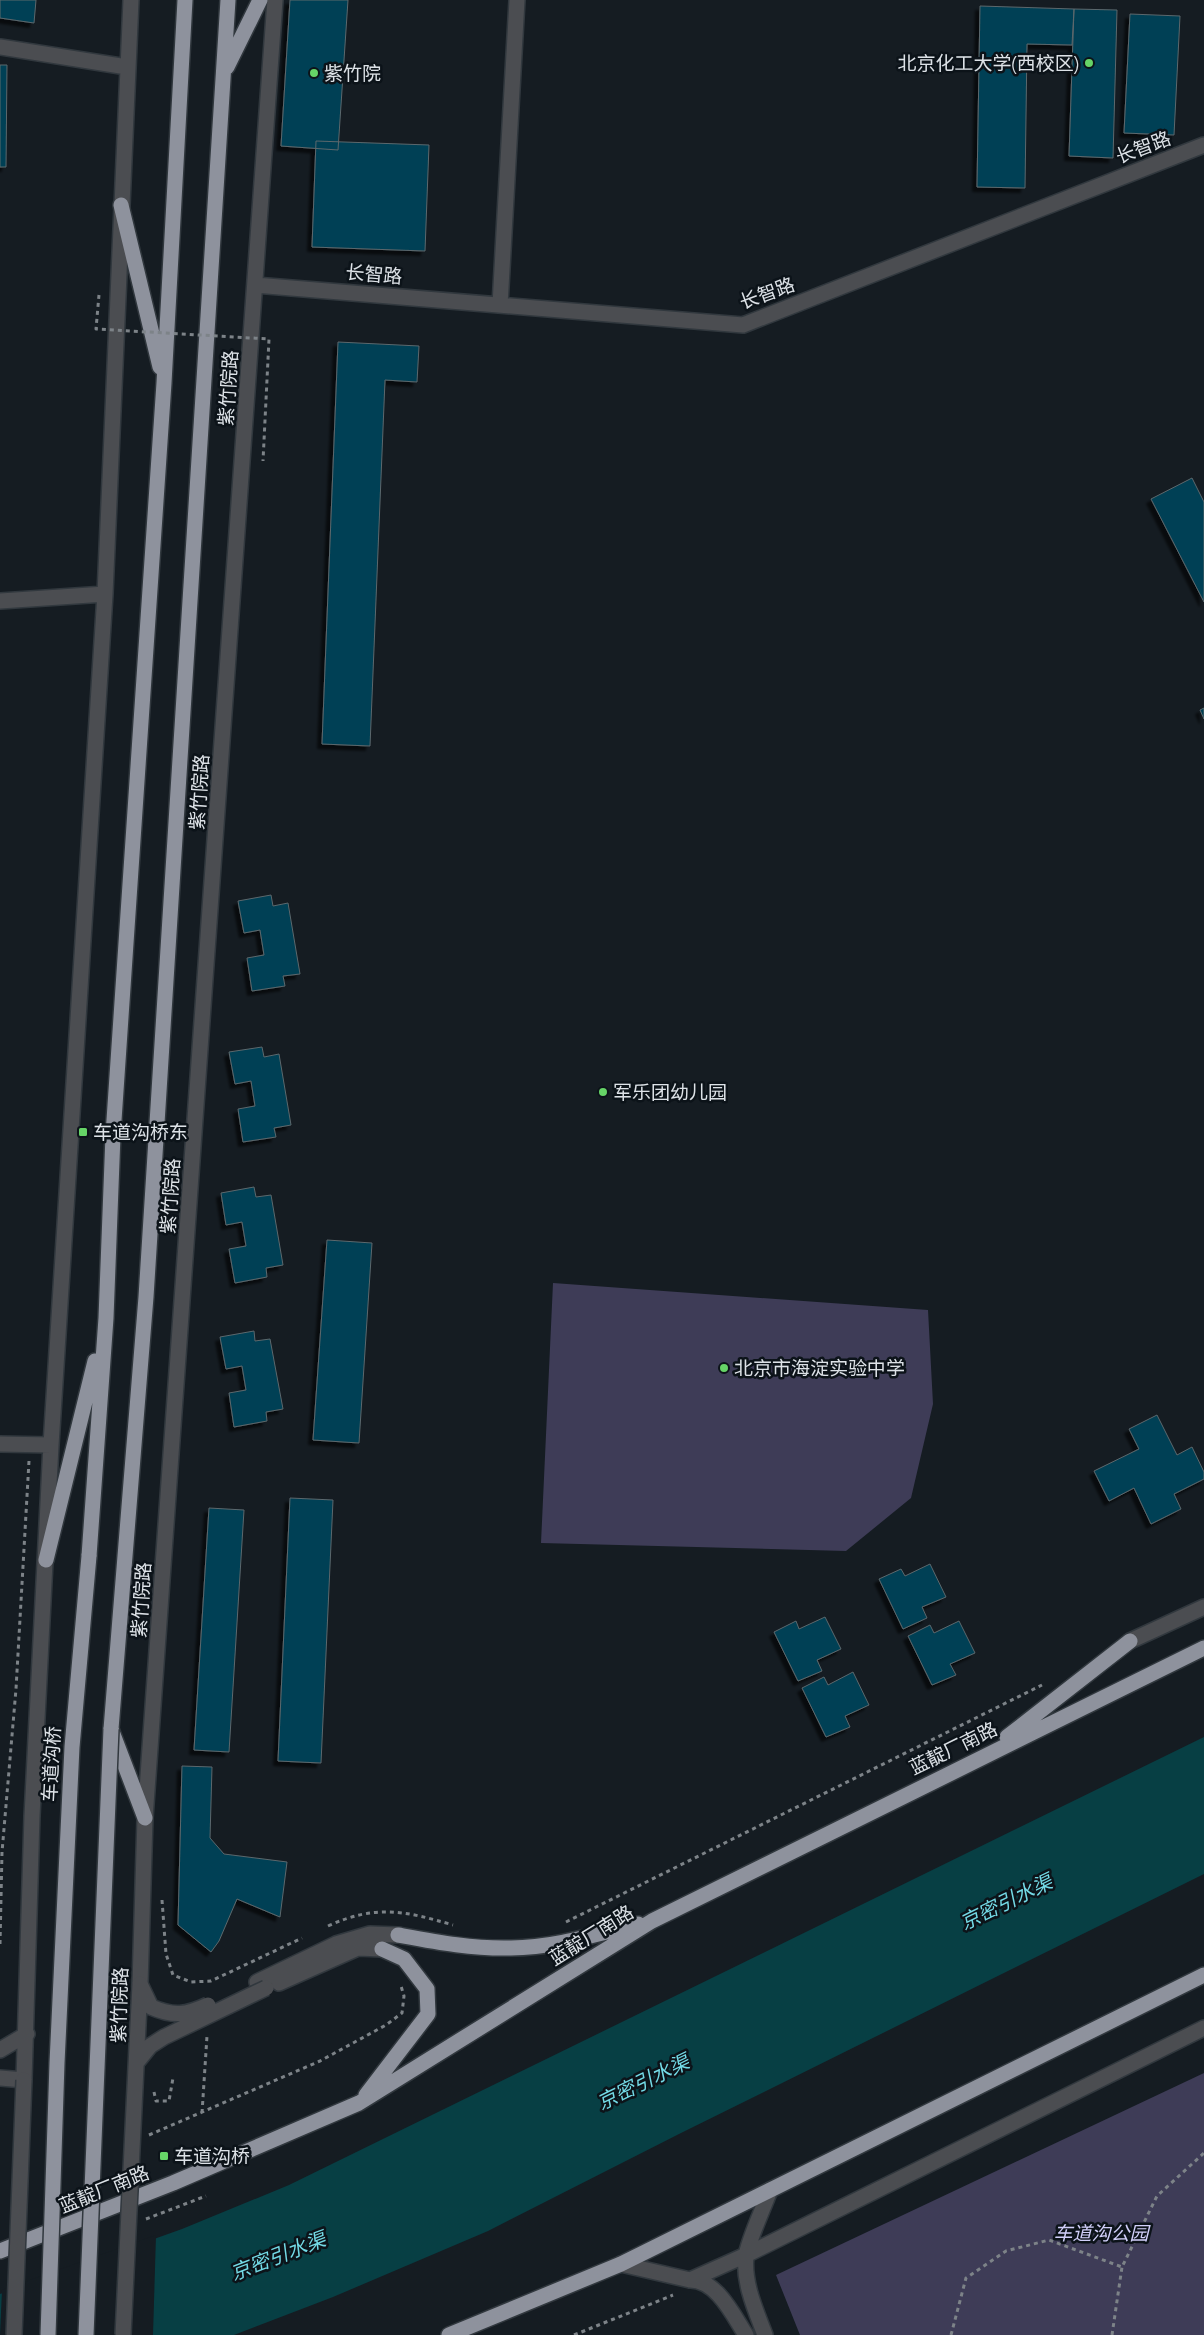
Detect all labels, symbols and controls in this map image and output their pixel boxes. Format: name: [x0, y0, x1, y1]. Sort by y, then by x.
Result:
place label: 北京化工大学(西校区): [898, 52, 1079, 75]
marker: 北京化工大学(西校区): [1083, 57, 1095, 69]
place label: 紫竹院: [324, 62, 381, 85]
marker: 紫竹院: [308, 67, 320, 79]
street label: 长智路: [1112, 127, 1174, 168]
street label: 长智路: [345, 261, 403, 288]
street label: 长智路: [736, 273, 798, 314]
street label: 紫竹院路: [214, 349, 243, 427]
street label: 紫竹院路: [185, 753, 214, 831]
place label: 军乐团幼儿园: [613, 1081, 727, 1104]
marker: 军乐团幼儿园: [597, 1086, 609, 1098]
place label: 车道沟桥东: [93, 1121, 188, 1144]
marker: 车道沟桥东: [77, 1126, 89, 1138]
street label: 紫竹院路: [156, 1157, 185, 1235]
place label: 北京市海淀实验中学: [734, 1357, 905, 1380]
marker: 北京市海淀实验中学: [718, 1362, 730, 1374]
street label: 紫竹院路: [127, 1561, 156, 1639]
street label: 蓝靛厂南路: [905, 1717, 1001, 1780]
street label: 车道沟桥: [38, 1725, 65, 1803]
water label: 京密引水渠: [956, 1868, 1059, 1935]
street label: 蓝靛厂南路: [545, 1900, 638, 1970]
street label: 紫竹院路: [107, 1967, 132, 2043]
water label: 京密引水渠: [593, 2048, 696, 2115]
place label: 车道沟桥: [174, 2145, 250, 2168]
marker: 车道沟桥: [158, 2150, 170, 2162]
street label: 蓝靛厂南路: [56, 2161, 153, 2218]
park label: 车道沟公园: [1053, 2222, 1151, 2245]
water label: 京密引水渠: [227, 2226, 332, 2285]

